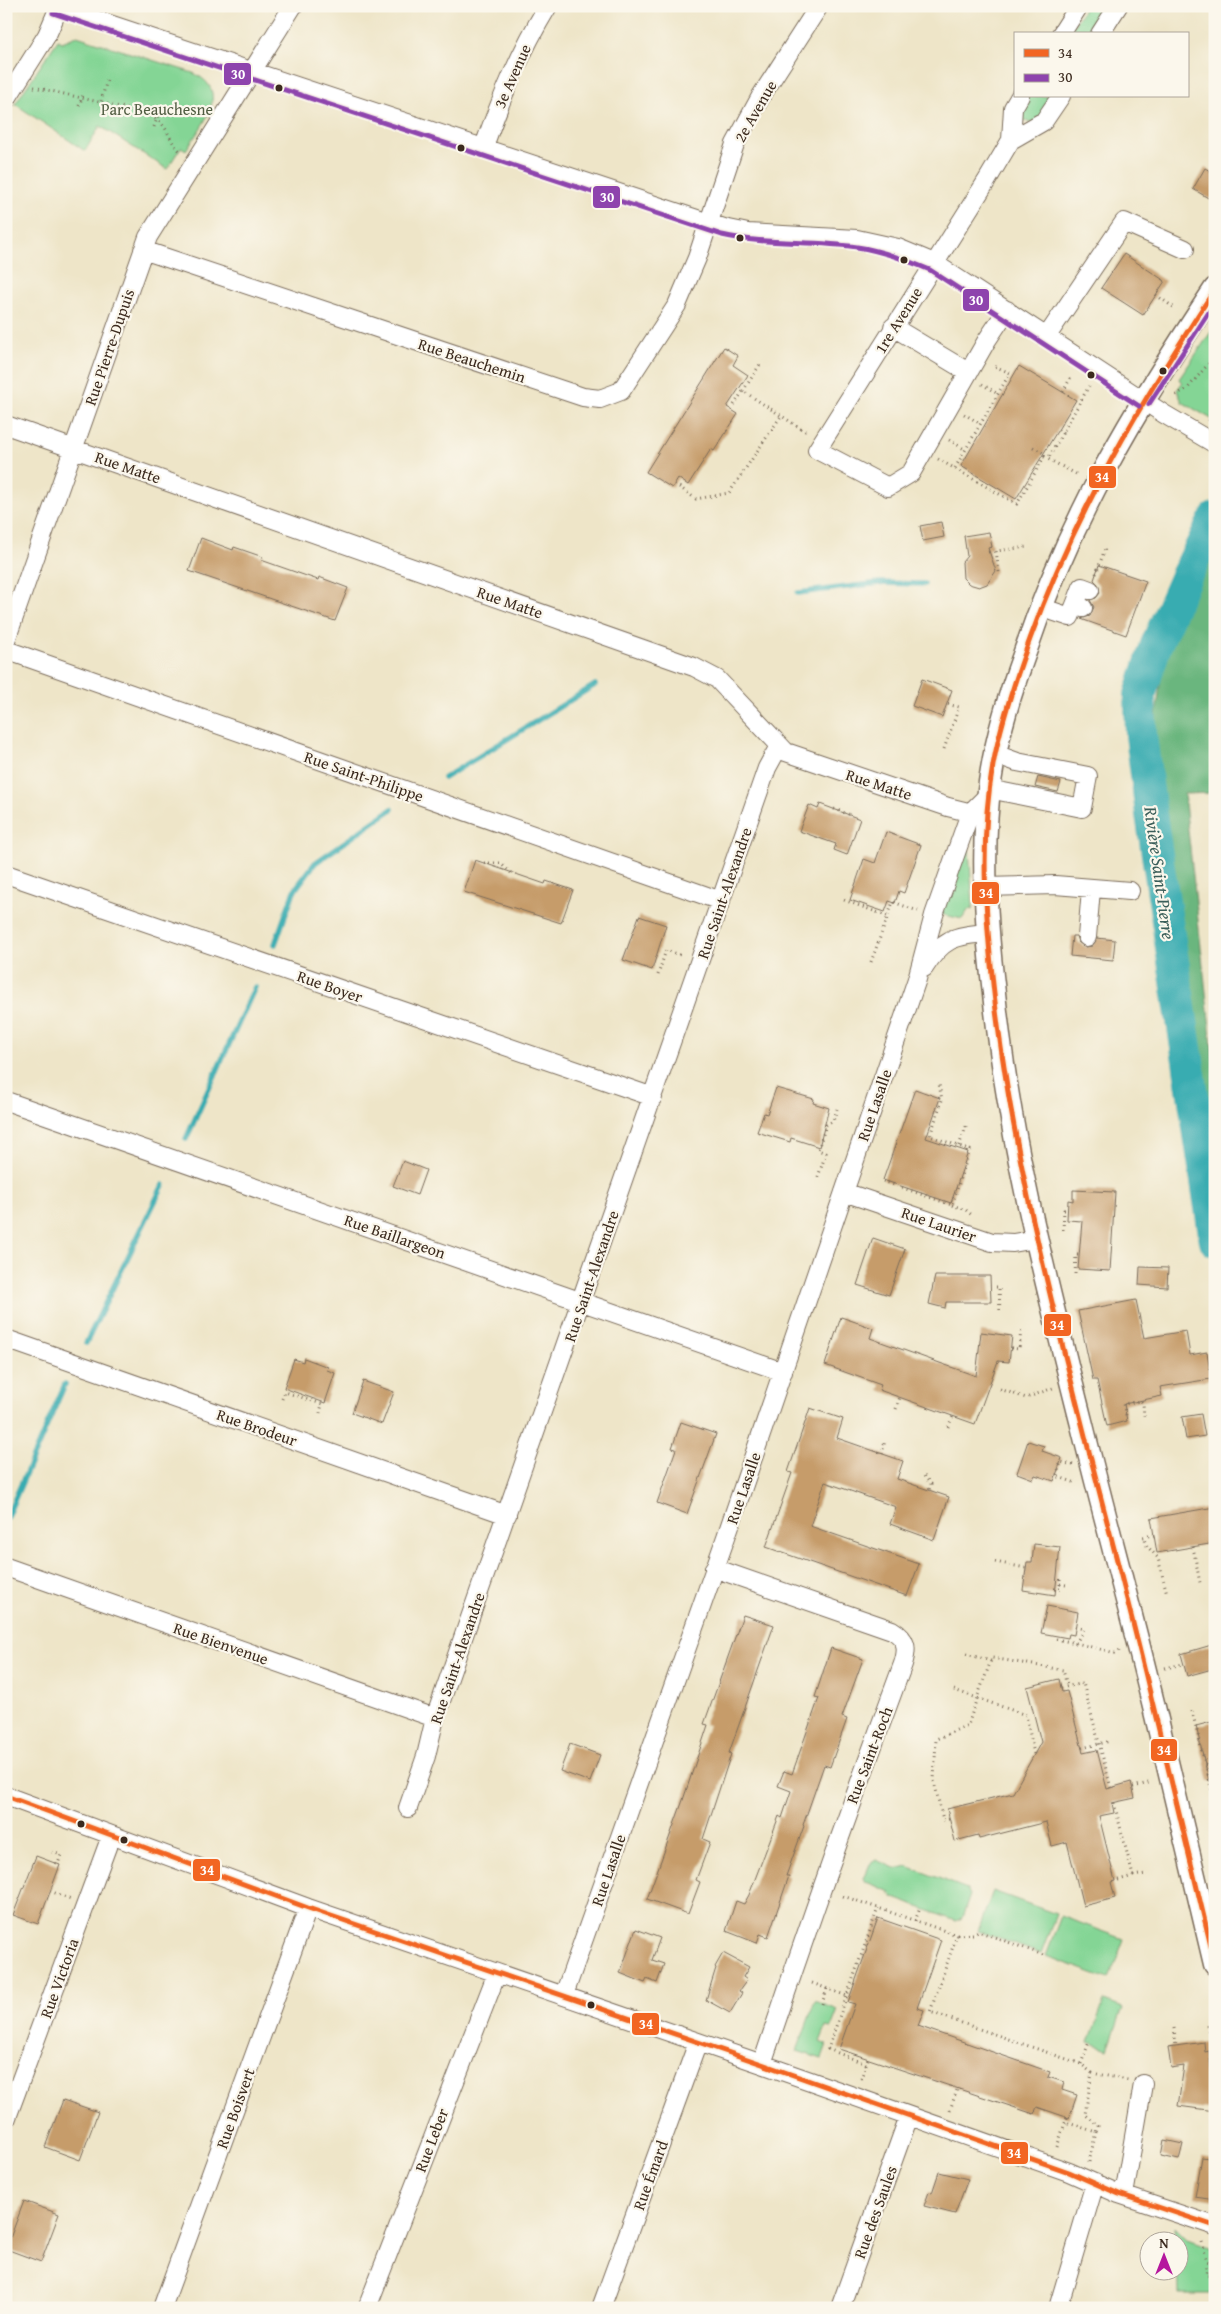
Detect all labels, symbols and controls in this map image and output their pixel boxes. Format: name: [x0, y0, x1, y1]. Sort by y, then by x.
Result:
legend: [1014, 32, 1188, 98]
street label: 3e Avenue: [487, 40, 537, 112]
text: 34: [1058, 42, 1072, 63]
line badge: 30: [223, 62, 252, 86]
text: 30: [231, 64, 245, 84]
text: 30: [1058, 66, 1072, 87]
street label: 2e Avenue: [728, 76, 782, 146]
unlabelled marker: [274, 83, 284, 93]
park label: Parc Beauchesne: [101, 97, 213, 121]
unlabelled marker: [456, 143, 466, 153]
line badge: 30: [592, 185, 621, 209]
text: 30: [600, 187, 614, 207]
unlabelled marker: [735, 233, 745, 243]
unlabelled marker: [899, 255, 909, 265]
street label: 1re Avenue: [868, 282, 928, 358]
street label: Rue Pierre-Dupuis: [78, 285, 140, 409]
line badge: 30: [962, 288, 990, 312]
text: 30: [969, 290, 983, 310]
street label: Rue Beauchemin: [415, 331, 529, 389]
unlabelled marker: [1158, 366, 1168, 376]
unlabelled marker: [1086, 370, 1096, 380]
street label: Rue Matte: [92, 445, 164, 489]
line badge: 34: [1088, 465, 1117, 489]
text: 34: [1095, 467, 1109, 487]
street label: Rue Matte: [474, 580, 546, 624]
street label: Rue Saint-Philippe: [301, 744, 427, 808]
street label: Rue Matte: [843, 762, 915, 806]
water label: Rivière Saint-Pierre: [1137, 804, 1183, 941]
street label: Rue Saint-Alexandre: [690, 824, 758, 962]
line badge: 34: [971, 881, 1000, 905]
text: 34: [979, 883, 993, 903]
street label: Rue Boyer: [294, 964, 366, 1009]
street label: Rue Lasalle: [850, 1066, 898, 1144]
street label: Rue Laurier: [898, 1200, 980, 1248]
street label: Rue Baillargeon: [341, 1207, 449, 1265]
street label: Rue Saint-Alexandre: [557, 1207, 625, 1345]
line badge: 34: [1043, 1313, 1072, 1337]
text: 34: [1050, 1315, 1064, 1335]
street label: Rue Brodeur: [213, 1402, 301, 1452]
street label: Rue Lasalle: [719, 1449, 767, 1527]
street label: Rue Saint-Alexandre: [423, 1589, 491, 1727]
street label: Rue Bienvenue: [170, 1616, 272, 1670]
street label: Rue Saint-Roch: [840, 1703, 899, 1807]
line badge: 34: [1150, 1738, 1178, 1762]
text: 34: [1157, 1740, 1171, 1760]
unlabelled marker: [76, 1819, 86, 1829]
street label: Rue Lasalle: [584, 1831, 632, 1909]
unlabelled marker: [119, 1835, 129, 1845]
line badge: 34: [192, 1858, 221, 1882]
text: 34: [200, 1860, 214, 1880]
street label: Rue Victoria: [33, 1934, 85, 2021]
unlabelled marker: [586, 2000, 596, 2010]
line badge: 34: [631, 2012, 660, 2036]
text: 34: [639, 2014, 653, 2034]
street label: Rue Boisvert: [209, 2064, 261, 2152]
street label: Rue Leber: [408, 2104, 454, 2175]
street label: Rue Émard: [626, 2136, 674, 2213]
line badge: 34: [1000, 2141, 1029, 2165]
text: 34: [1007, 2143, 1021, 2163]
street label: Rue des Saules: [847, 2162, 903, 2262]
north arrow: [1138, 2232, 1188, 2282]
text: N: [1159, 2233, 1169, 2253]

